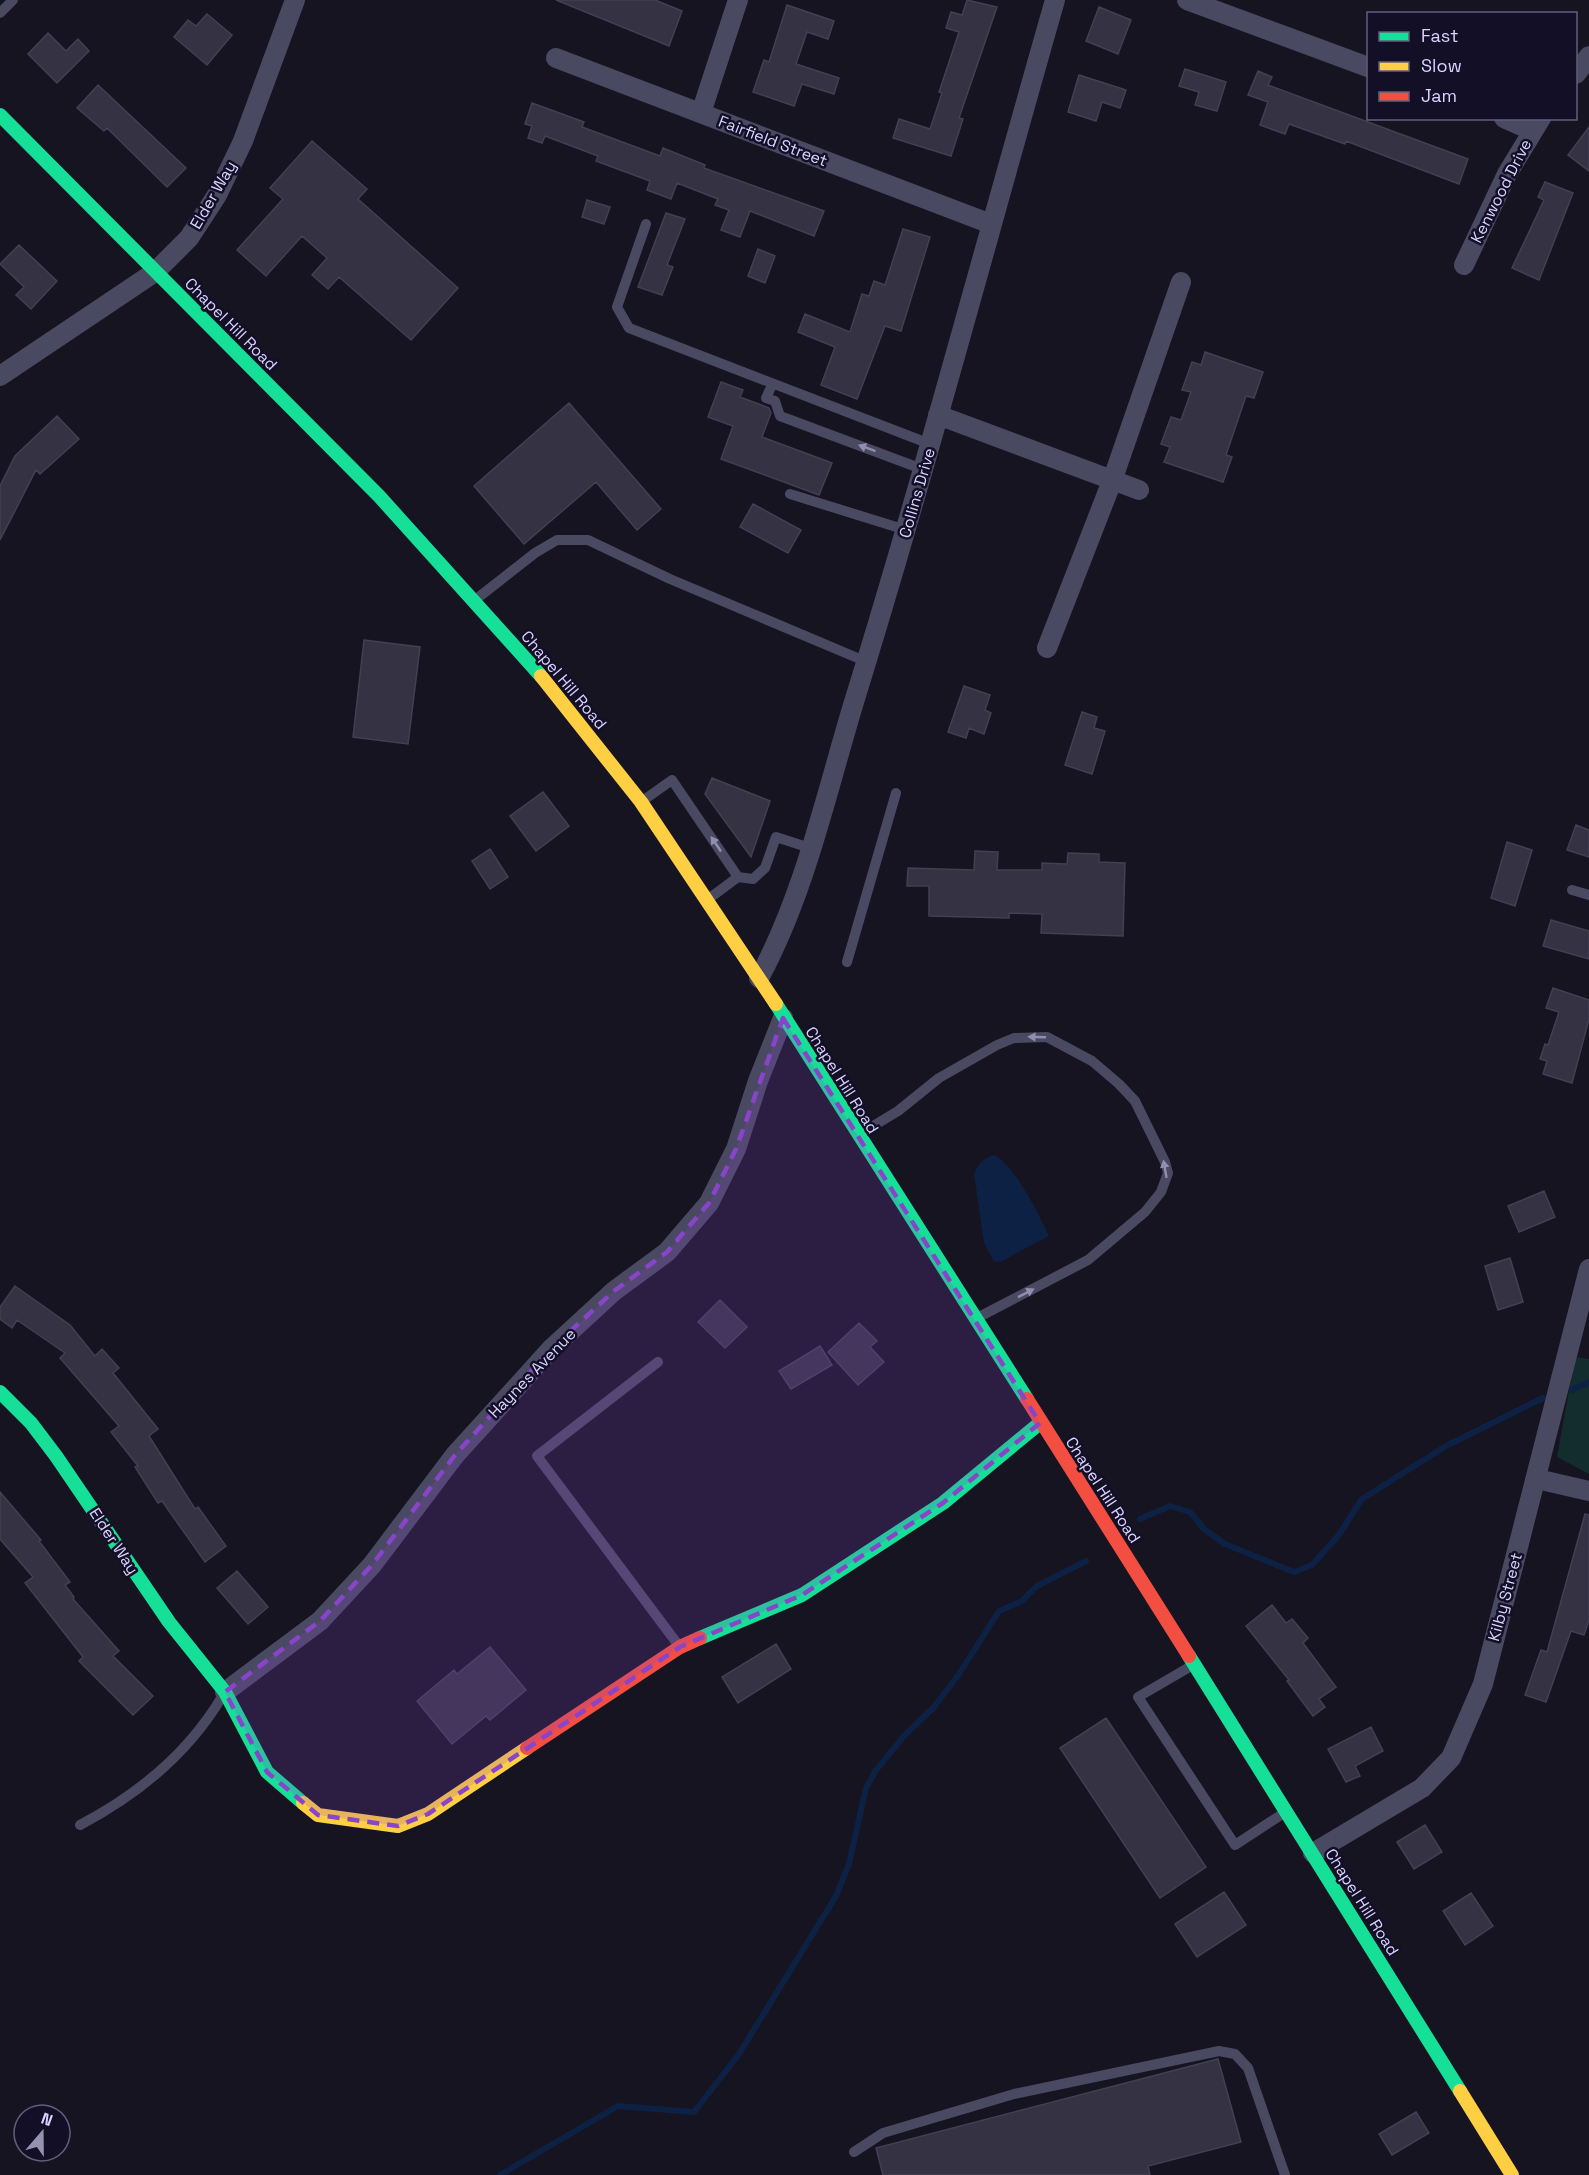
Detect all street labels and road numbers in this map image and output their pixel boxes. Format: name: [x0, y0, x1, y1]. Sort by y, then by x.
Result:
street label: Fairfield Street: [716, 111, 830, 171]
street label: Kenwood Drive: [1466, 136, 1536, 246]
street label: Elder Way: [185, 157, 241, 233]
street label: Chapel Hill Road: [180, 273, 282, 375]
street label: Collins Drive: [894, 446, 940, 540]
street label: Chapel Hill Road: [517, 626, 611, 734]
street label: Chapel Hill Road: [801, 1022, 883, 1138]
street label: Haynes Avenue: [484, 1323, 580, 1423]
street label: Chapel Hill Road: [1061, 1433, 1145, 1547]
street label: Elder Way: [85, 1504, 143, 1578]
street label: Kilby Street: [1483, 1550, 1527, 1644]
street label: Chapel Hill Road: [1321, 1844, 1403, 1960]

